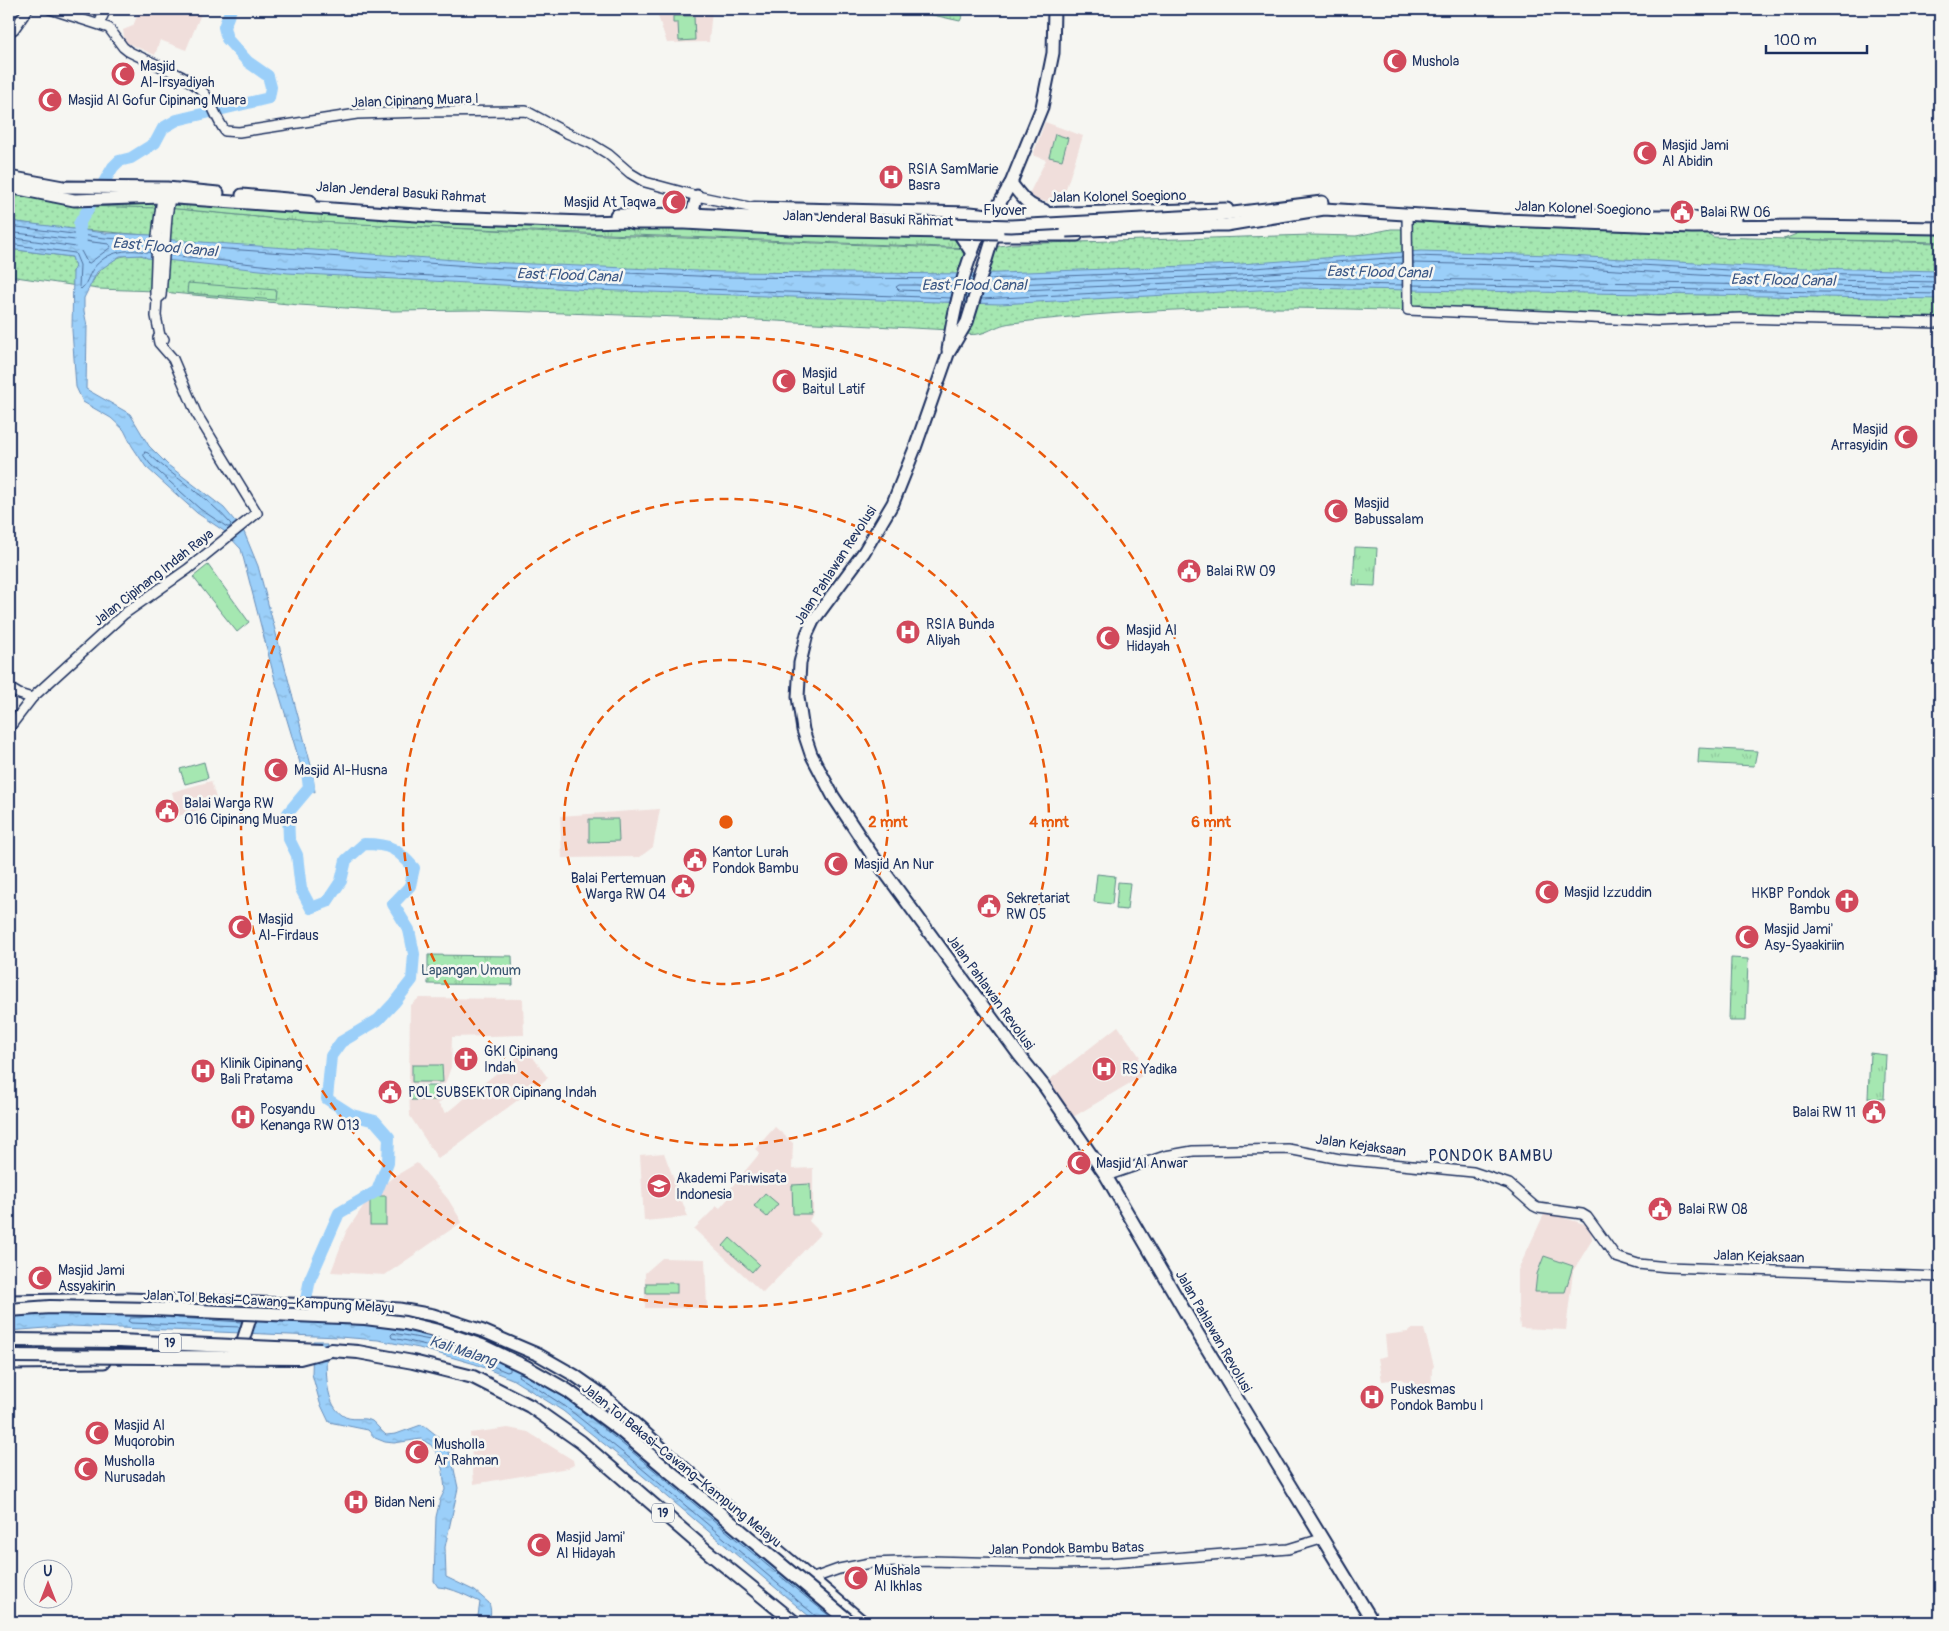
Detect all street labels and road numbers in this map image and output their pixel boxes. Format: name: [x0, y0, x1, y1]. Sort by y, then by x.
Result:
street label: Jalan Cipinang Muara I: [351, 90, 479, 111]
street label: Jalan Jenderal Basuki Rahmat: [315, 178, 487, 207]
street label: Jalan Kolonel Soegiono: [1050, 187, 1187, 206]
street label: Jalan Kolonel Soegiono: [1514, 198, 1652, 219]
street label: Flyover: [983, 202, 1027, 219]
street label: Jalan Jenderal Basuki Rahmat: [782, 207, 954, 230]
street label: Jalan Pahlawan Revolusi: [791, 502, 880, 628]
street label: Jalan Cipinang Indah Raya: [90, 525, 217, 630]
street label: Jalan Pahlawan Revolusi: [943, 931, 1038, 1054]
street label: Jalan Kejaksaan: [1315, 1131, 1407, 1160]
street label: Jalan Kejaksaan: [1713, 1246, 1805, 1267]
street label: Jalan Pahlawan Revolusi: [1172, 1267, 1256, 1396]
street label: Jalan Tol Bekasi–Cawang–Kampung Melayu: [143, 1286, 395, 1317]
road number: 19: [159, 1334, 181, 1352]
street label: Jalan Tol Bekasi–Cawang–Kampung Melayu: [579, 1380, 785, 1551]
road number: 19: [652, 1504, 674, 1522]
street label: Jalan Pondok Bambu Batas: [988, 1539, 1145, 1558]

